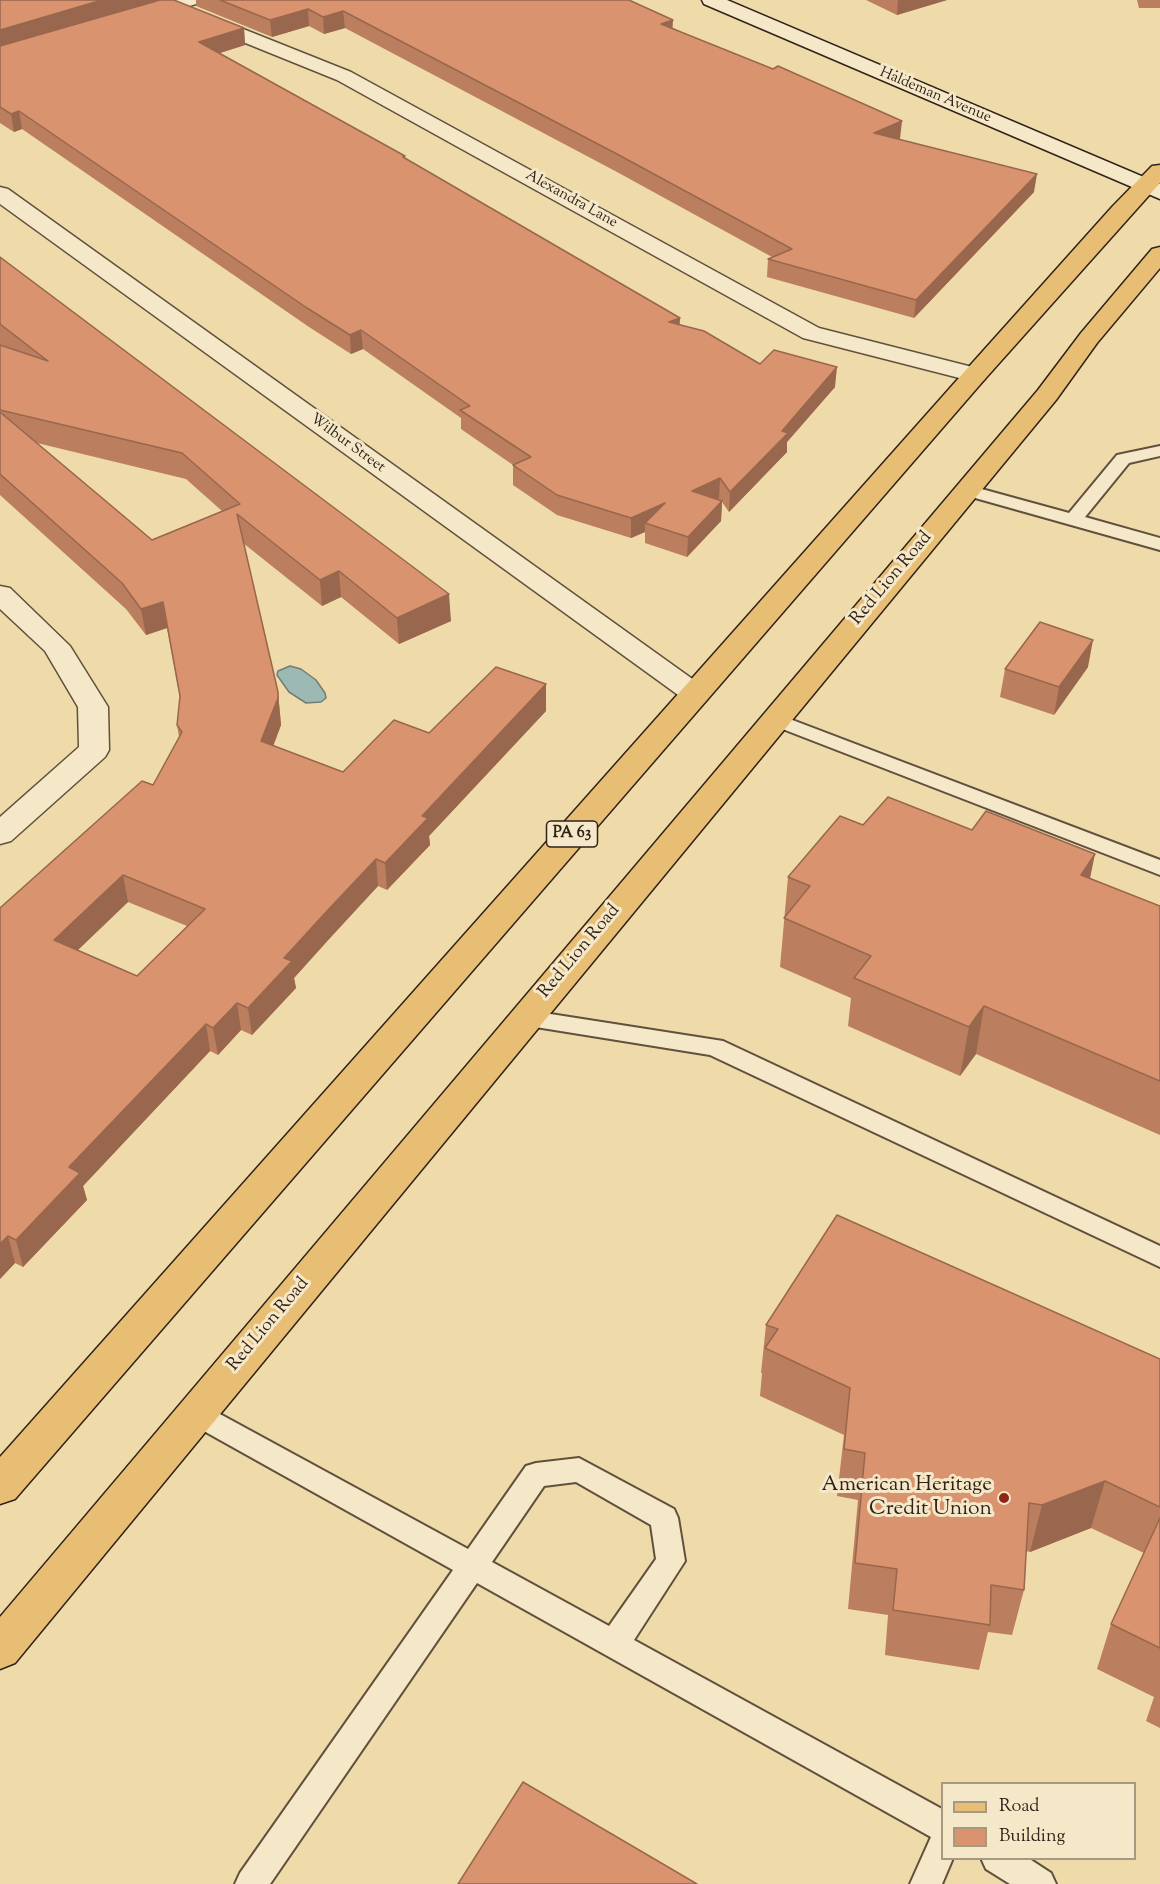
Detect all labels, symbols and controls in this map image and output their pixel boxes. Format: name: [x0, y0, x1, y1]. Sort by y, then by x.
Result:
street label: Haldeman Avenue: [876, 64, 994, 128]
street label: Alexandra Lane: [522, 167, 620, 233]
street label: Wilbur Street: [306, 411, 388, 477]
street label: Red Lion Road: [847, 528, 937, 630]
road number: PA 63: [546, 821, 598, 847]
street label: Red Lion Road: [535, 901, 625, 1003]
street label: Red Lion Road: [224, 1274, 314, 1376]
place label: American Heritage Credit Union: [822, 1473, 992, 1523]
marker: American Heritage Credit Union: [997, 1491, 1011, 1505]
legend: [941, 1782, 1136, 1860]
text: Road: [999, 1794, 1039, 1820]
text: Building: [999, 1824, 1065, 1850]

